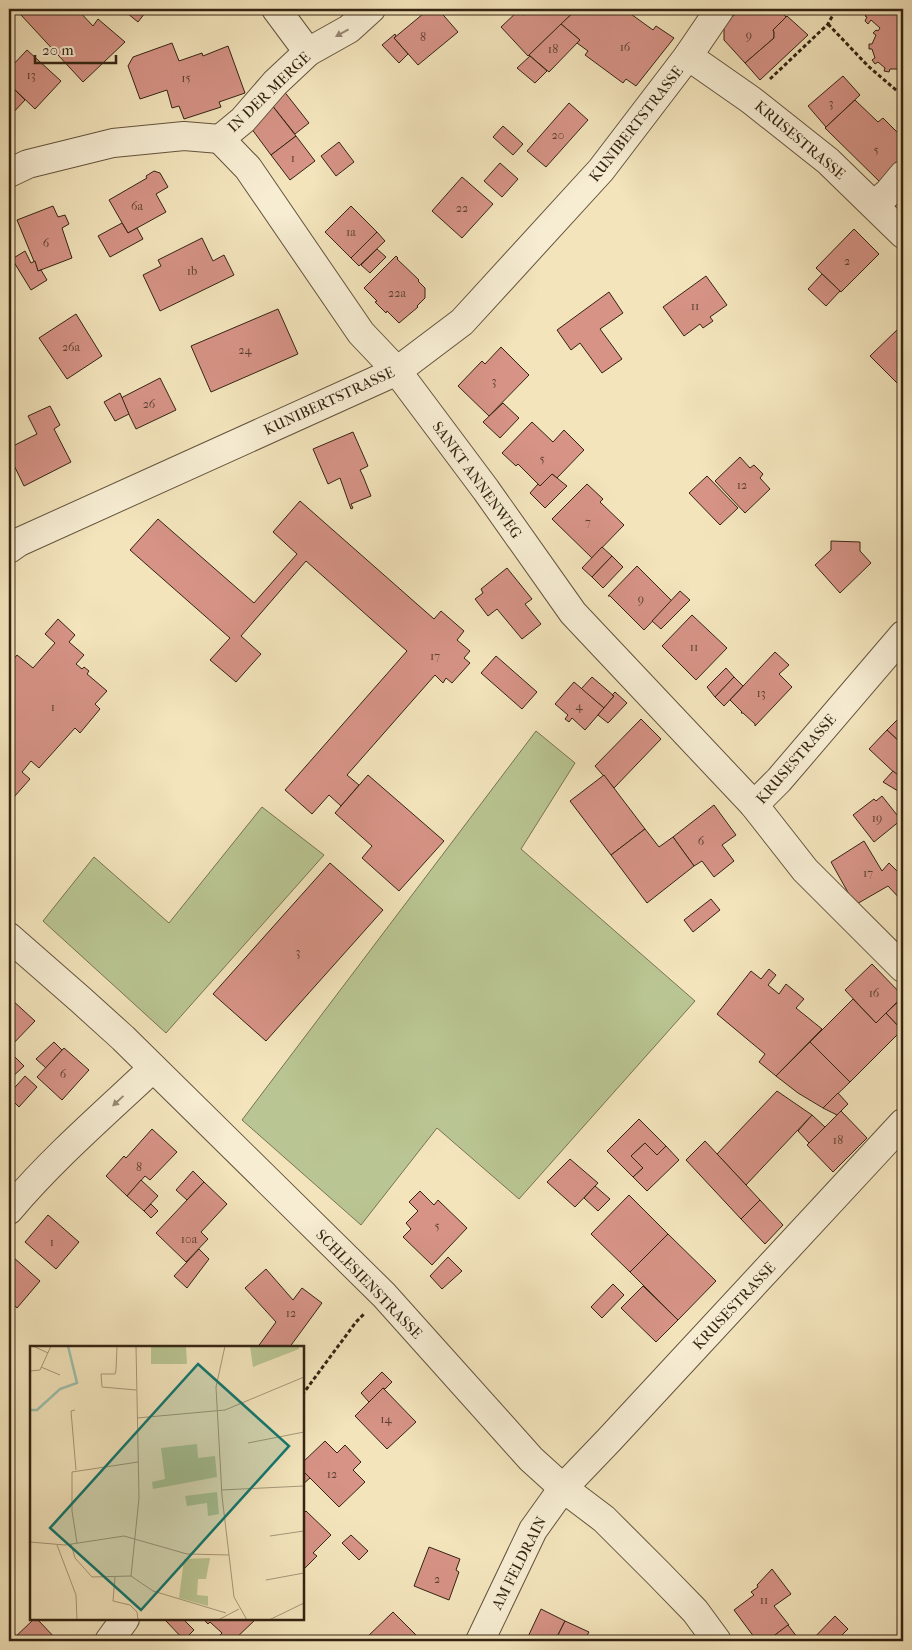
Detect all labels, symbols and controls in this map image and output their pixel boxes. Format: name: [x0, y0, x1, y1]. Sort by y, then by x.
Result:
house number: 9: [746, 28, 752, 42]
one-way arrow: [335, 29, 348, 38]
house number: 8: [420, 30, 426, 44]
scale bar: [35, 32, 116, 64]
house number: 16: [620, 40, 631, 54]
text: 20 m: [42, 41, 74, 59]
house number: 18: [548, 42, 558, 56]
street label: IN DER MERGE: [224, 48, 314, 136]
street label: KUNIBERTSTRASSE: [585, 63, 687, 185]
house number: 13: [26, 68, 36, 82]
house number: 15: [181, 71, 191, 85]
house number: 3: [829, 96, 834, 110]
street label: KRUSESTRASSE: [751, 97, 849, 183]
house number: 20: [552, 128, 564, 142]
house number: 5: [873, 143, 879, 157]
house number: 1: [291, 151, 295, 165]
house number: 6a: [131, 199, 143, 213]
house number: 22: [456, 201, 468, 215]
house number: 1a: [346, 225, 356, 239]
house number: 6: [43, 236, 50, 250]
house number: 2: [844, 254, 850, 268]
house number: 1b: [187, 264, 197, 278]
house number: 22a: [388, 286, 406, 300]
house number: 11: [691, 299, 699, 313]
house number: 26a: [62, 340, 81, 354]
house number: 24: [238, 343, 253, 357]
street label: KUNIBERTSTRASSE: [261, 363, 397, 439]
house number: 3: [492, 374, 497, 388]
house number: 26: [143, 397, 156, 411]
street label: SANKT ANNENWEG: [429, 418, 526, 542]
house number: 5: [539, 452, 545, 466]
house number: 12: [737, 478, 747, 492]
house number: 7: [585, 515, 591, 529]
house number: 9: [638, 592, 644, 606]
house number: 11: [690, 640, 698, 654]
house number: 17: [430, 649, 440, 663]
house number: 13: [756, 686, 766, 700]
house number: 4: [575, 699, 583, 713]
house number: 1: [51, 700, 55, 714]
street label: KRUSESTRASSE: [752, 710, 840, 808]
house number: 19: [872, 811, 882, 825]
house number: 6: [698, 834, 705, 848]
house number: 17: [863, 866, 873, 880]
house number: 3: [296, 945, 301, 959]
house number: 16: [869, 986, 880, 1000]
house number: 6: [60, 1067, 67, 1081]
one-way arrow: [111, 1096, 124, 1107]
house number: 18: [833, 1133, 843, 1147]
house number: 8: [136, 1160, 142, 1174]
house number: 5: [434, 1219, 440, 1233]
street label: SCHLESIENSTRASSE: [312, 1226, 426, 1342]
house number: 10a: [181, 1232, 198, 1246]
house number: 1: [50, 1235, 54, 1249]
street label: KRUSESTRASSE: [689, 1259, 779, 1353]
house number: 12: [286, 1306, 296, 1320]
inset map: [30, 1346, 304, 1620]
house number: 14: [380, 1412, 393, 1426]
house number: 12: [327, 1467, 337, 1481]
street label: AM FELDRAIN: [487, 1513, 550, 1613]
house number: 2: [434, 1572, 440, 1586]
house number: 11: [760, 1593, 768, 1607]

